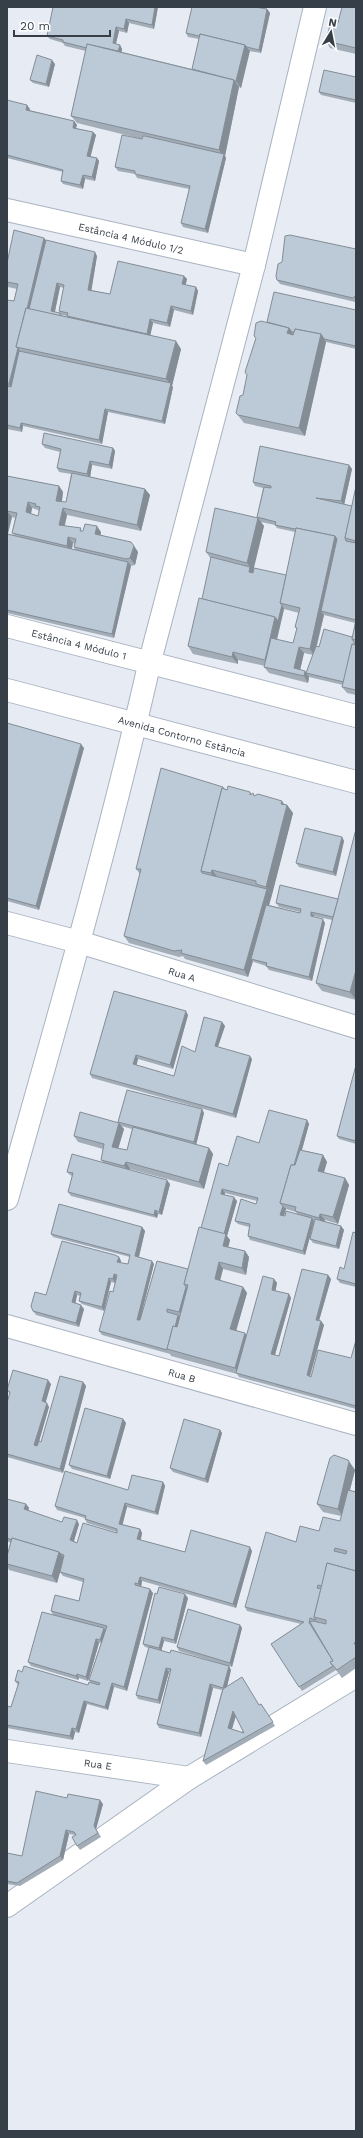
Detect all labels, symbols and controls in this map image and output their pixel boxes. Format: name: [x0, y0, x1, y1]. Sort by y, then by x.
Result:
scale bar: [14, 12, 110, 38]
north arrow: [311, 12, 351, 52]
text: N: [328, 16, 338, 30]
text: 20 m: [20, 19, 50, 33]
street label: Estância 4 Módulo 1/2: [77, 221, 185, 256]
street label: Estância 4 Módulo 1: [30, 627, 127, 662]
street label: Avenida Contorno Estância: [117, 714, 247, 759]
street label: Rua A: [167, 965, 197, 984]
street label: Rua B: [167, 1366, 197, 1385]
street label: Rua E: [83, 1757, 113, 1772]

